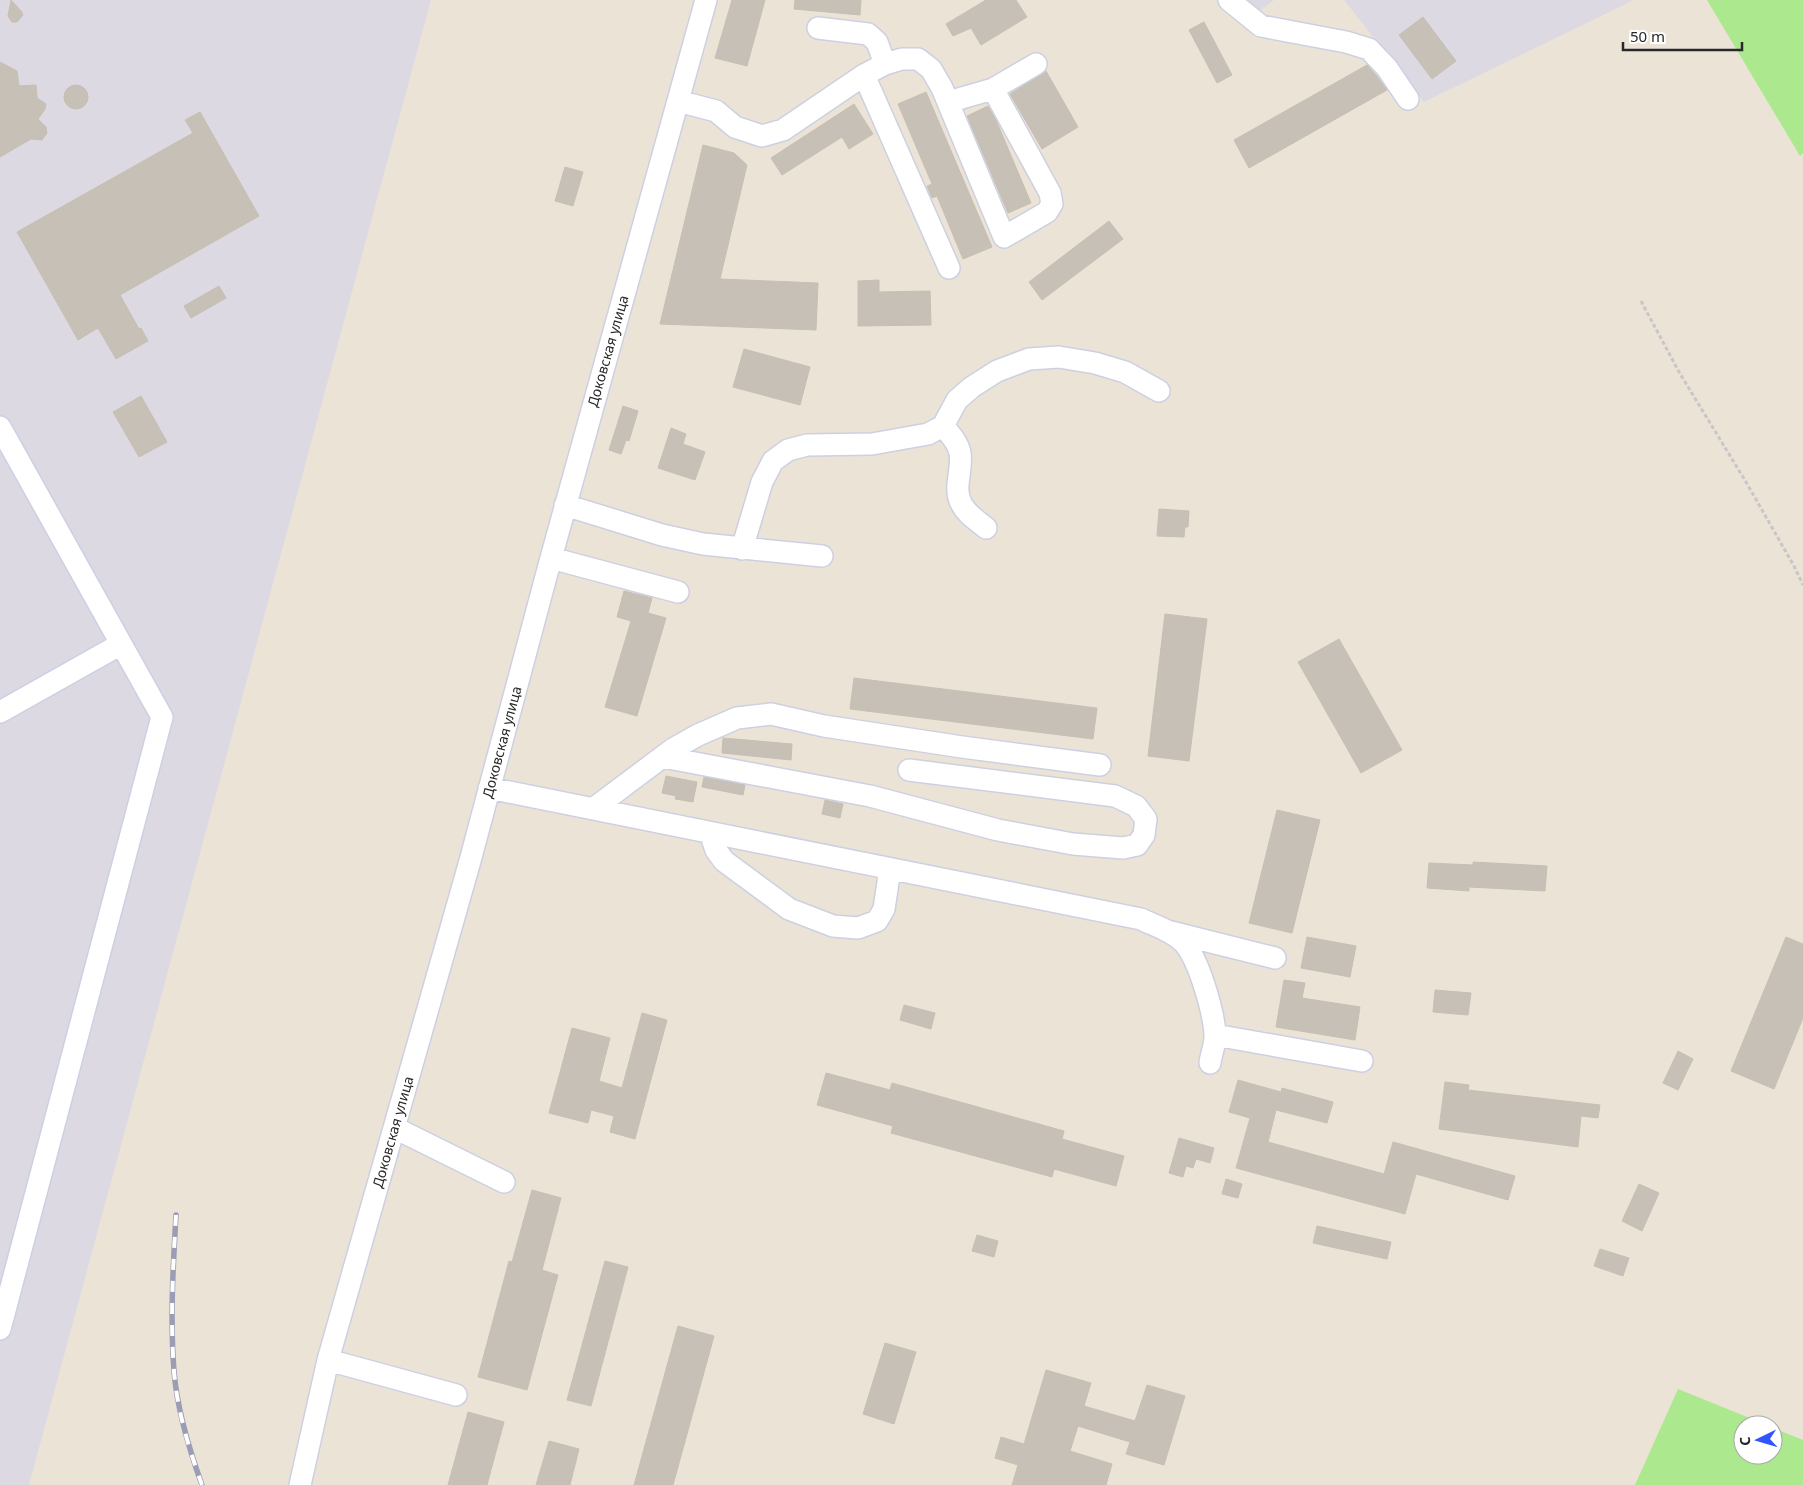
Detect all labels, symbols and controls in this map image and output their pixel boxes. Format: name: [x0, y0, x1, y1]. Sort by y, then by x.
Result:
scale bar: [1623, 20, 1742, 52]
text: 50 m: [1630, 26, 1665, 46]
street label: Доковская улица: [583, 293, 633, 409]
street label: Доковская улица: [477, 684, 526, 800]
street label: Доковская улица: [368, 1074, 418, 1190]
north arrow: [1733, 1415, 1783, 1465]
text: С: [1735, 1436, 1754, 1447]

